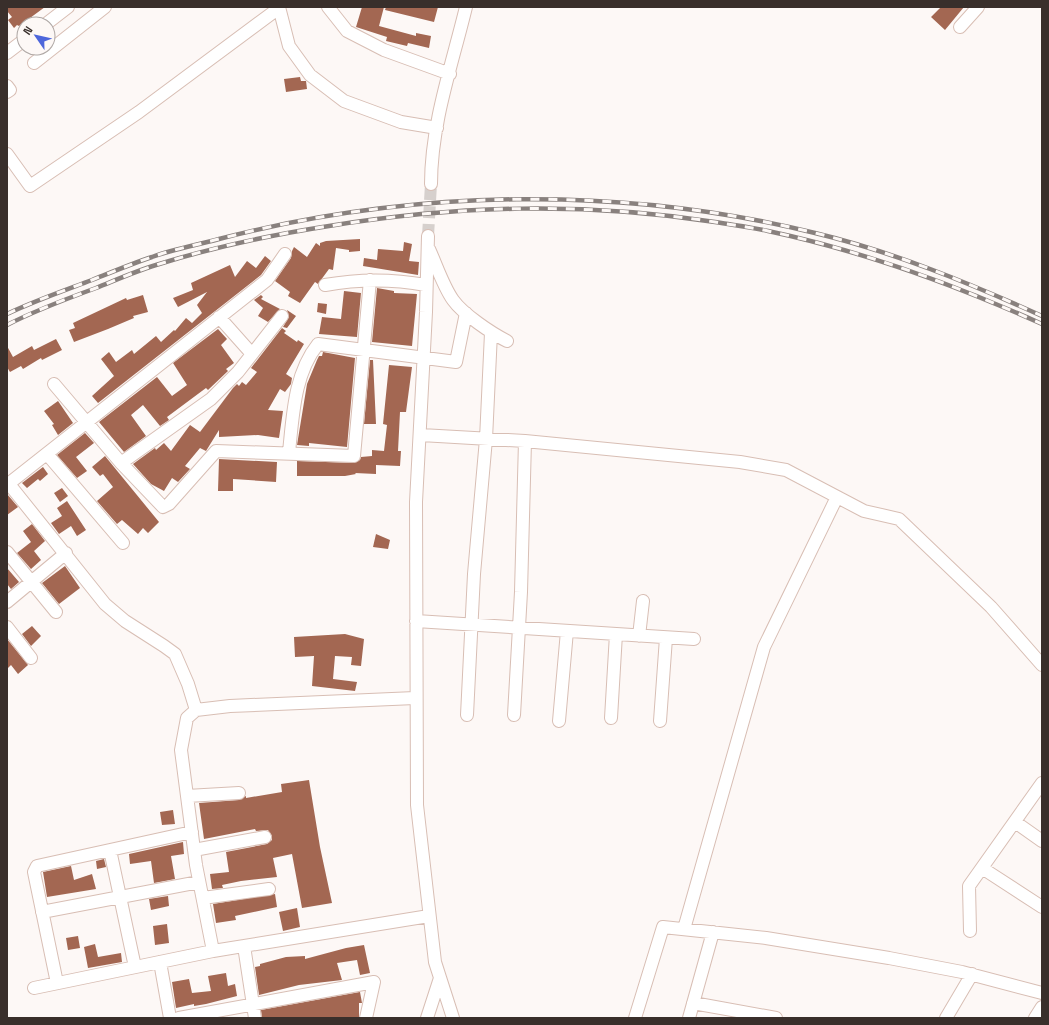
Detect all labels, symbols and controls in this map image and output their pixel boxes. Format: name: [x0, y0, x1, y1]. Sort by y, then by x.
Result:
north arrow: [16, 16, 56, 56]
text: N: [20, 23, 36, 37]

